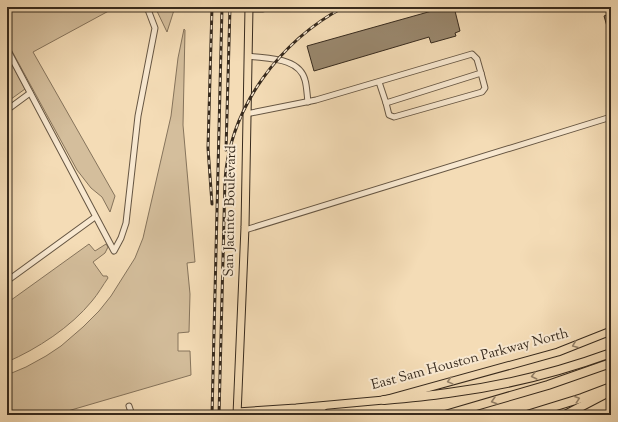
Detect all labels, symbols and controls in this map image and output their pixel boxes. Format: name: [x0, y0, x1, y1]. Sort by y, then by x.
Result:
street label: San Jacinto Boulevard: [220, 145, 242, 277]
street label: East Sam Houston Parkway North: [369, 324, 571, 396]
one-way arrow: [571, 341, 578, 349]
one-way arrow: [530, 372, 537, 380]
one-way arrow: [447, 377, 453, 385]
one-way arrow: [574, 395, 581, 404]
one-way arrow: [491, 396, 498, 405]

